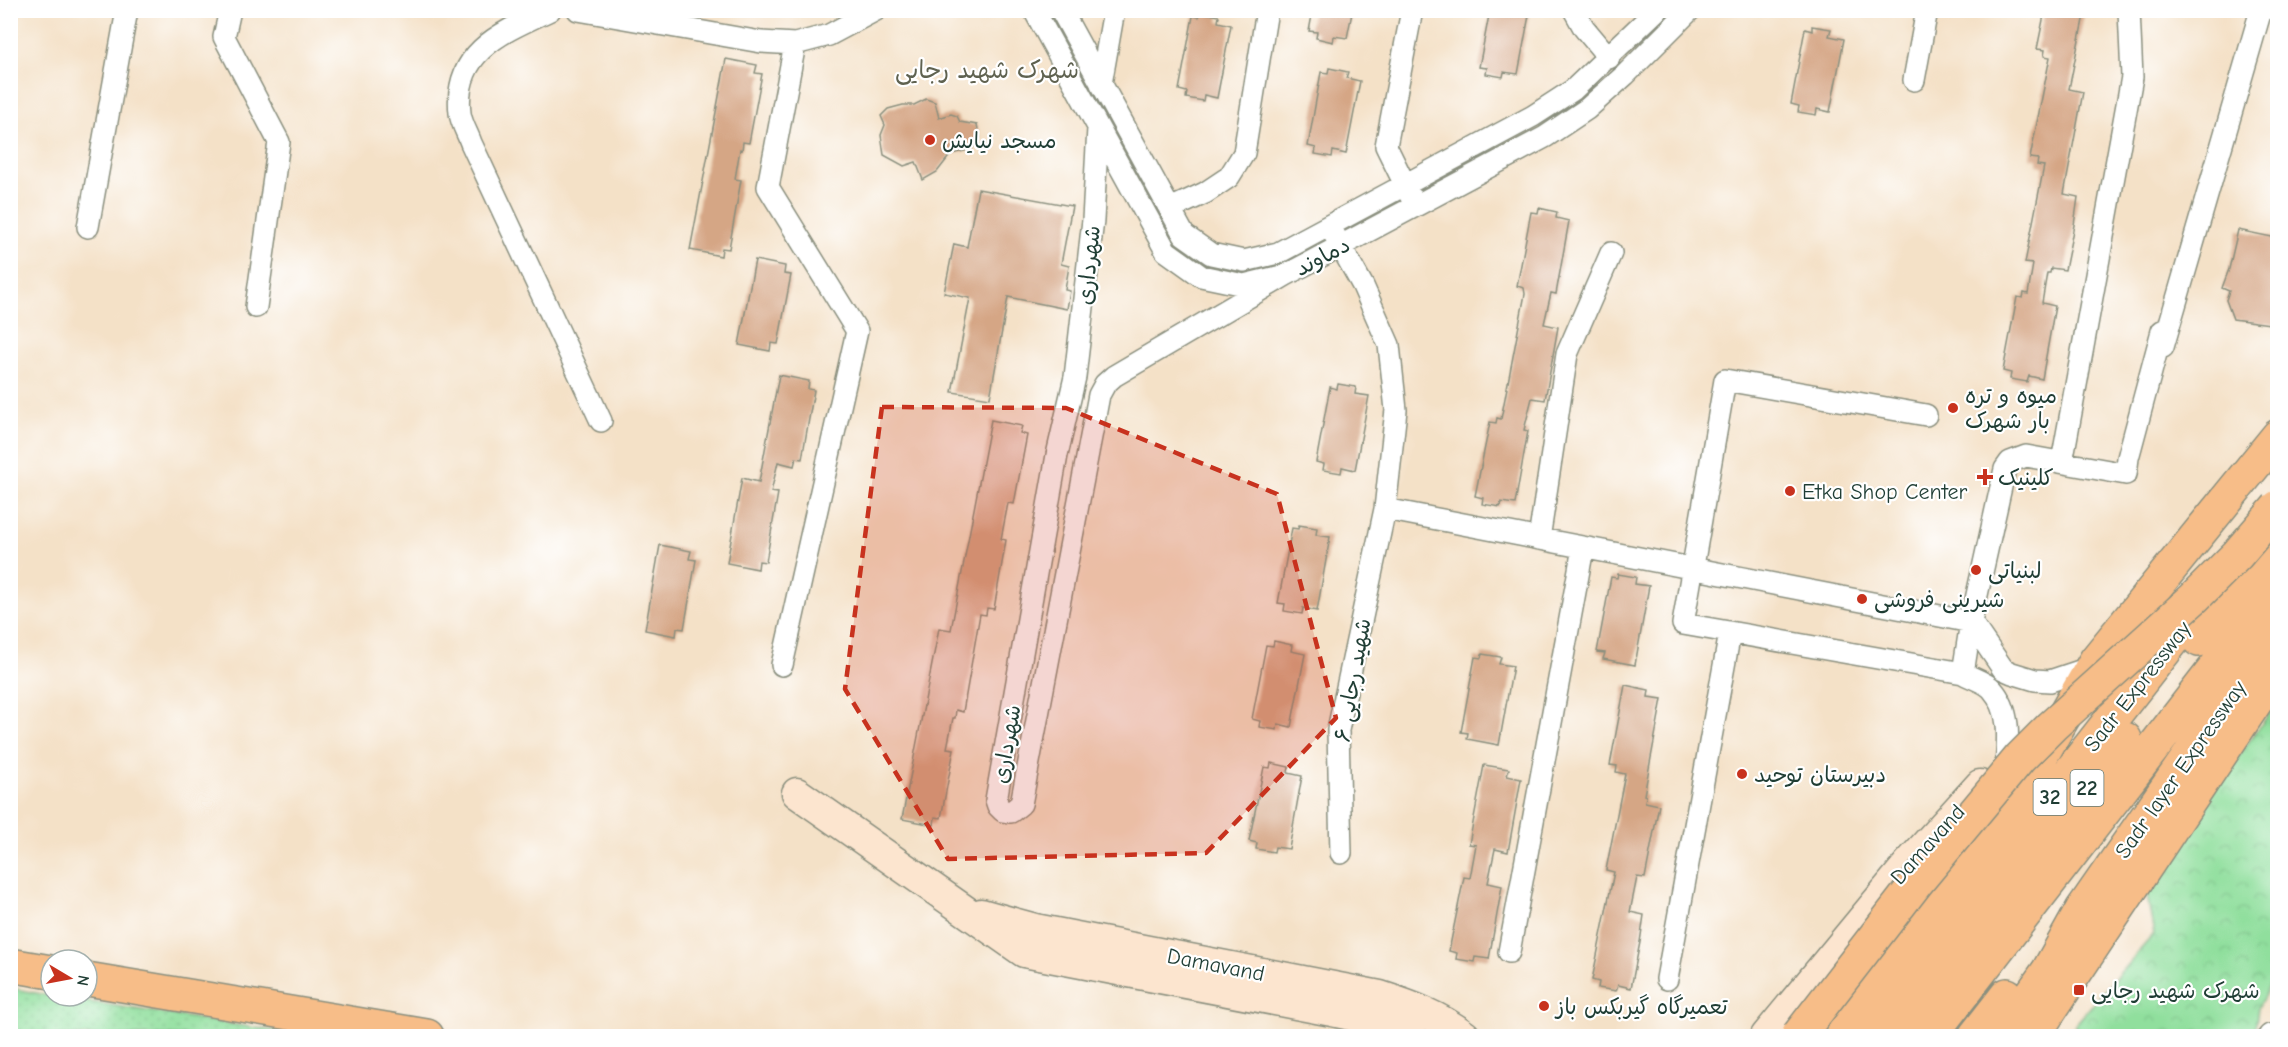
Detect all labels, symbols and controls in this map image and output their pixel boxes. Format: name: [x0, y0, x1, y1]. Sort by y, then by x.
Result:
district label: شهرک شهید رجایی: [895, 56, 1079, 85]
place label: مسجد نیایش: [942, 128, 1057, 154]
marker: مسجد نیایش: [923, 133, 937, 147]
street label: شهرداری: [1072, 224, 1106, 306]
street label: دماوند: [1290, 232, 1355, 282]
place label: میوه و تره بار شهرک: [1965, 383, 2057, 434]
marker: میوه و تره بار شهرک: [1946, 401, 1960, 415]
place label: کلینیک: [1998, 465, 2054, 491]
marker: کلینیک: [1976, 468, 1994, 486]
place label: Etka Shop Center: [1802, 479, 1967, 505]
marker: Etka Shop Center: [1783, 484, 1797, 498]
place label: لبنیاتی: [1988, 558, 2042, 585]
marker: لبنیاتی: [1969, 563, 1983, 577]
place label: شیرینی فروشی: [1874, 587, 2005, 614]
marker: شیرینی فروشی: [1855, 592, 1869, 606]
street label: شهید رجایی ۶: [1329, 616, 1378, 744]
street label: Sadr Expressway: [2079, 616, 2197, 757]
street label: Sadr layer Expressway: [2110, 676, 2252, 863]
street label: شهرداری: [987, 703, 1027, 786]
place label: دبیرستان توحید: [1754, 762, 1886, 788]
marker: دبیرستان توحید: [1735, 767, 1749, 781]
road number: 22: [2070, 770, 2104, 806]
road number: 32: [2034, 779, 2066, 815]
street label: Damavand: [1885, 799, 1970, 890]
street label: Damavand: [1165, 943, 1267, 987]
north arrow: [39, 948, 99, 1008]
text: N: [73, 974, 93, 987]
place label: شهرک شهید رجایی: [2091, 978, 2260, 1005]
marker: شهرک شهید رجایی: [2072, 983, 2086, 997]
place label: تعمیرگاه گیربکس باز: [1554, 994, 1728, 1020]
marker: تعمیرگاه گیربکس باز: [1537, 999, 1551, 1013]

